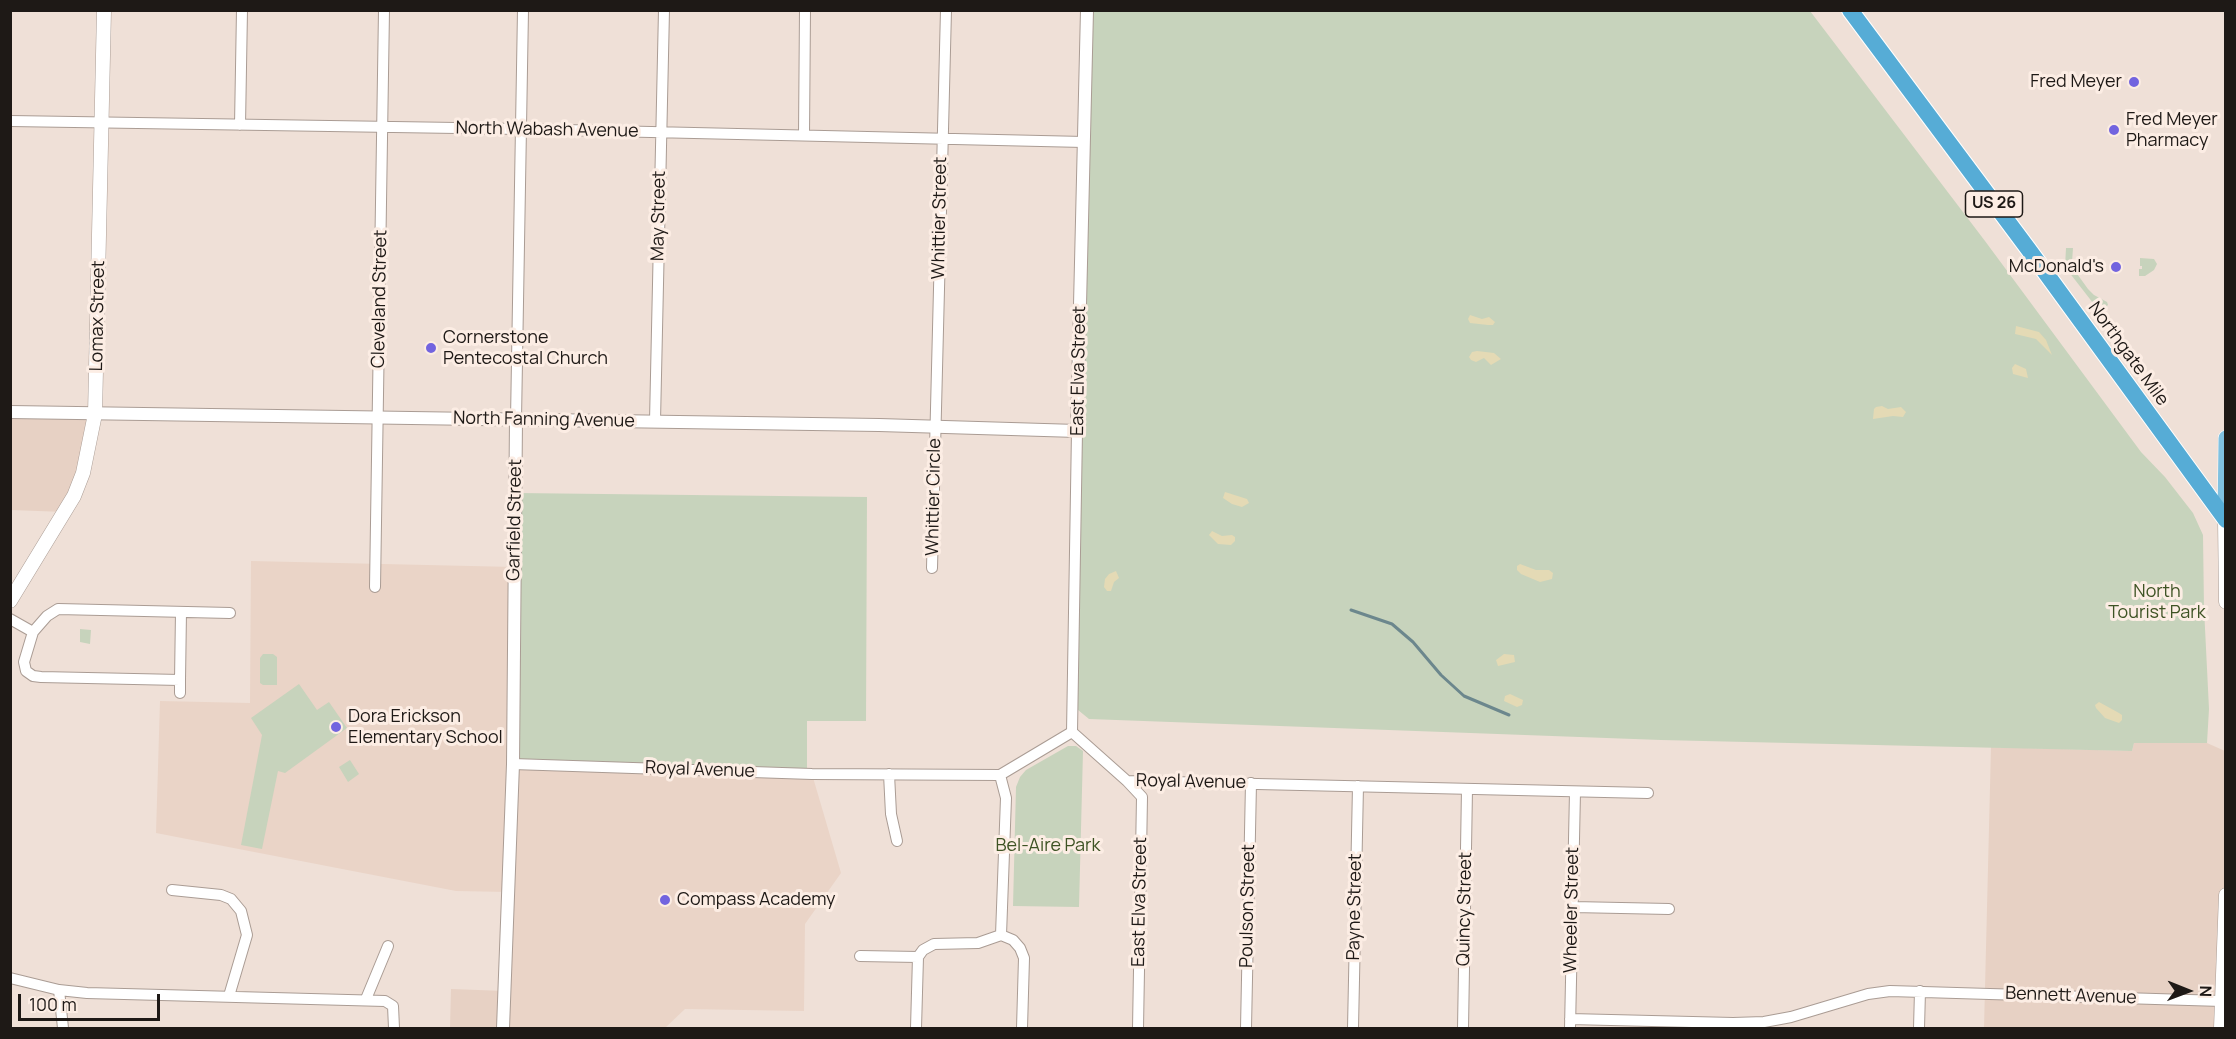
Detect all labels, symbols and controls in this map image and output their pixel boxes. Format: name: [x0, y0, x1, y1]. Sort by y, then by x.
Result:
place label: Fred Meyer: [2030, 71, 2122, 93]
marker: Fred Meyer: [2127, 75, 2141, 89]
place label: Fred Meyer Pharmacy: [2126, 109, 2218, 152]
street label: North Wabash Avenue: [455, 118, 639, 142]
marker: Fred Meyer Pharmacy: [2107, 123, 2121, 137]
street label: Whittier Street: [928, 156, 952, 280]
street label: May Street: [647, 171, 671, 261]
road number: US 26: [1966, 191, 2022, 217]
street label: Cleveland Street: [368, 230, 392, 368]
place label: McDonald's: [2009, 256, 2104, 278]
street label: Lomax Street: [86, 260, 110, 372]
marker: McDonald's: [2109, 260, 2123, 274]
street label: Northgate Mile: [2083, 298, 2173, 410]
street label: East Elva Street: [1067, 306, 1091, 436]
place label: Cornerstone Pentecostal Church: [443, 327, 608, 370]
marker: Cornerstone Pentecostal Church: [424, 341, 438, 355]
street label: North Fanning Avenue: [453, 408, 635, 432]
street label: Whittier Circle: [922, 438, 946, 556]
street label: Garfield Street: [503, 459, 527, 581]
park label: North Tourist Park: [2108, 581, 2206, 624]
place label: Dora Erickson Elementary School: [348, 706, 503, 748]
marker: Dora Erickson Elementary School: [329, 720, 343, 734]
street label: Royal Avenue: [645, 757, 755, 783]
street label: Royal Avenue: [1136, 770, 1246, 794]
park label: Bel-Aire Park: [996, 835, 1100, 857]
street label: East Elva Street: [1128, 837, 1152, 967]
street label: Poulson Street: [1236, 844, 1260, 968]
street label: Wheeler Street: [1560, 847, 1584, 973]
street label: Quincy Street: [1453, 852, 1477, 966]
street label: Payne Street: [1343, 853, 1367, 961]
place label: Compass Academy: [677, 889, 836, 911]
marker: Compass Academy: [658, 893, 672, 907]
north arrow: [2158, 961, 2218, 1021]
scale bar: [21, 982, 164, 1020]
street label: Bennett Avenue: [2005, 983, 2137, 1009]
text: N: [2195, 985, 2217, 997]
text: 100 m: [29, 992, 77, 1016]

